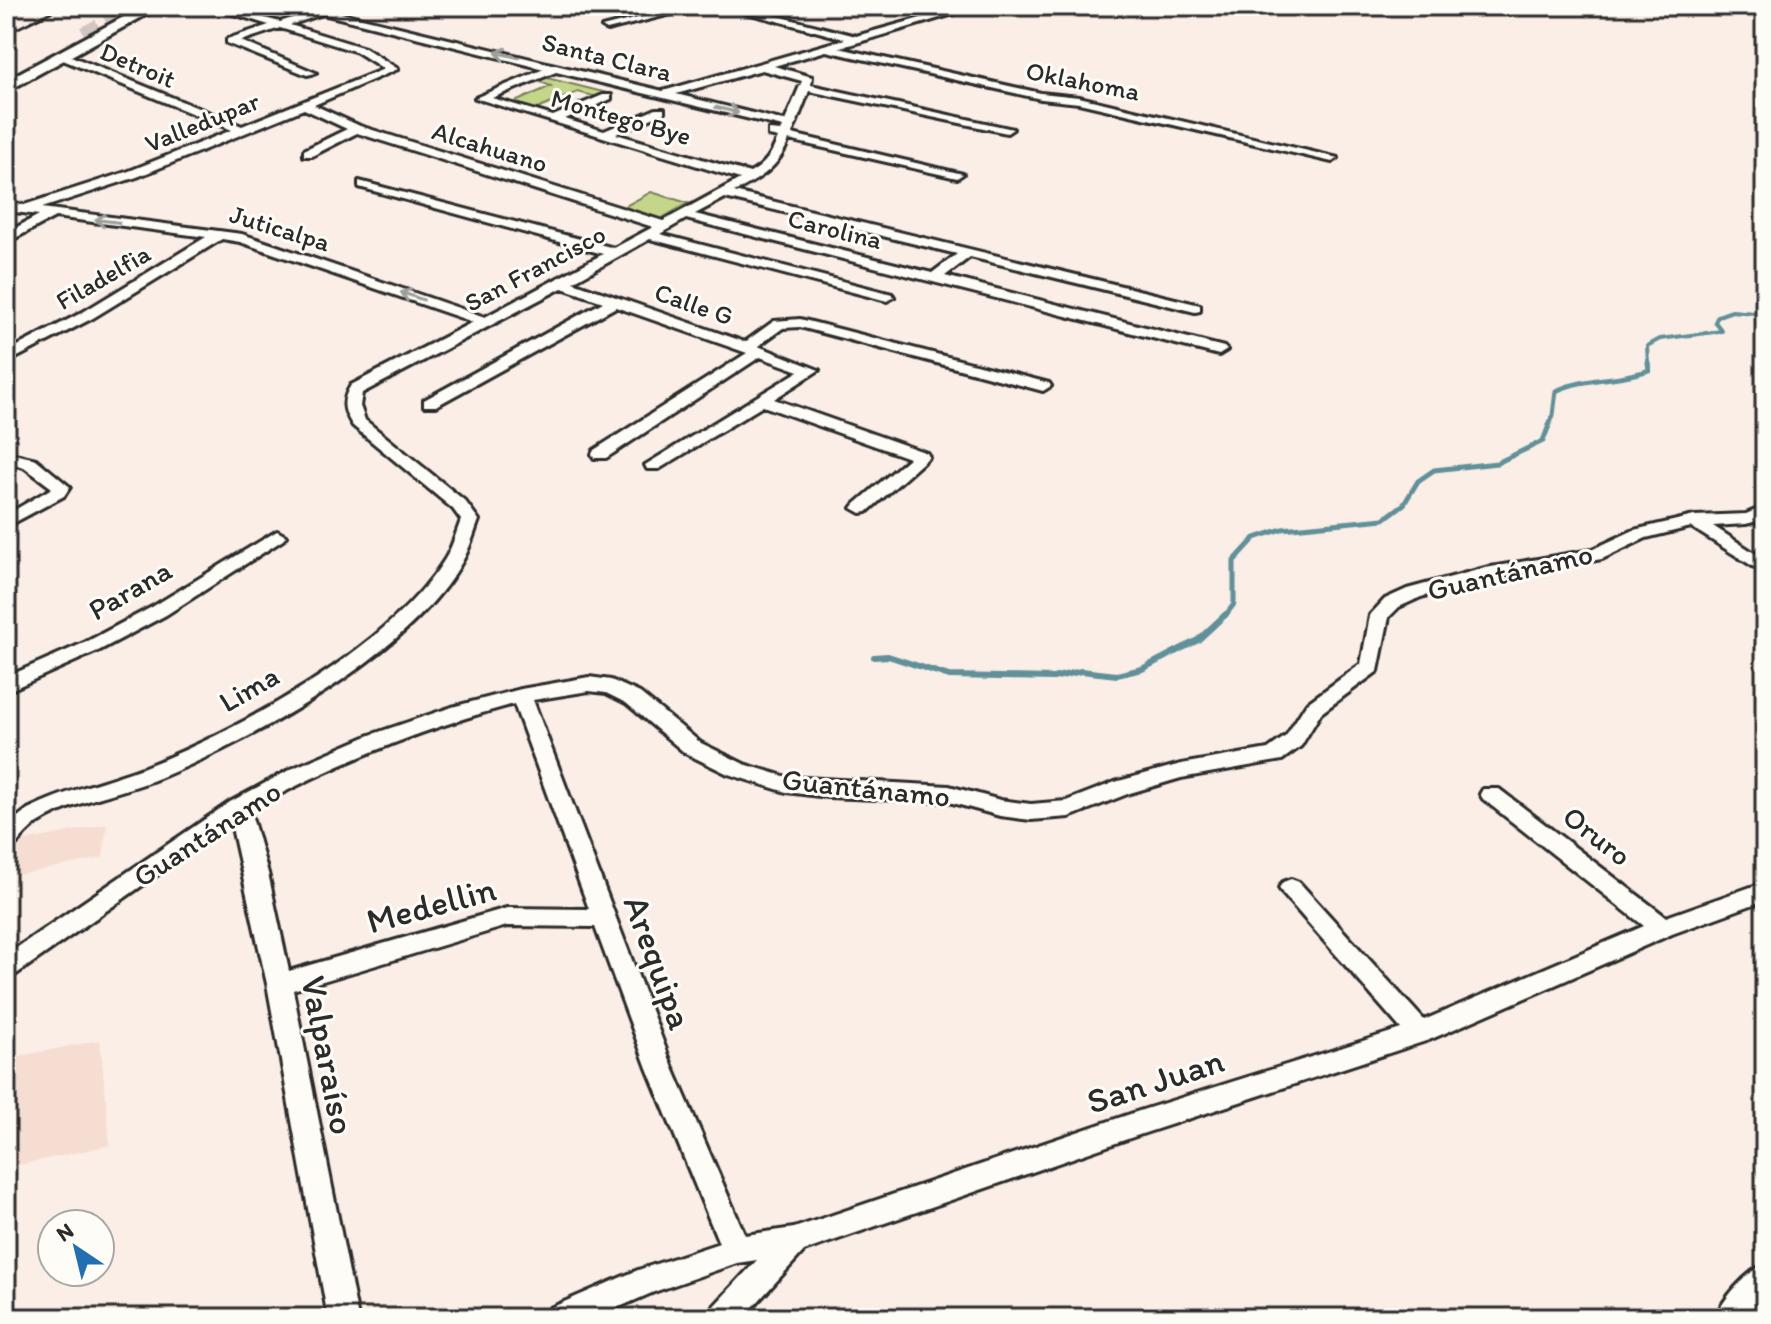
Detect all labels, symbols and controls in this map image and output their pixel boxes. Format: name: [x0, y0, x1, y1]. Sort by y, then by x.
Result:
street label: Santa Clara: [539, 25, 676, 89]
street label: Detroit: [95, 35, 181, 95]
one-way arrow: [495, 47, 520, 62]
street label: Oklahoma: [1023, 54, 1143, 108]
street label: Montego Bye: [547, 82, 695, 152]
street label: Valledupar: [140, 85, 264, 159]
one-way arrow: [713, 103, 739, 118]
street label: Alcahuano: [429, 114, 551, 180]
street label: Juticalpa: [226, 198, 334, 259]
street label: Carolina: [785, 202, 886, 256]
one-way arrow: [94, 214, 121, 229]
street label: San Francisco: [459, 217, 611, 319]
street label: Filadelfia: [50, 237, 156, 317]
street label: Calle G: [650, 276, 738, 332]
one-way arrow: [401, 288, 425, 302]
street label: Guantánamo: [1423, 534, 1596, 609]
street label: Parana: [82, 551, 178, 628]
street label: Lima: [212, 657, 285, 720]
street label: Guantánamo: [780, 760, 952, 815]
street label: Guantánamo: [126, 772, 288, 895]
street label: Oruro: [1556, 797, 1639, 874]
street label: Medellin: [362, 867, 501, 942]
street label: Arequipa: [614, 889, 703, 1035]
street label: Valparaíso: [292, 972, 365, 1138]
street label: San Juan: [1081, 1038, 1229, 1123]
north arrow: [36, 1208, 116, 1288]
text: N: [51, 1217, 79, 1247]

